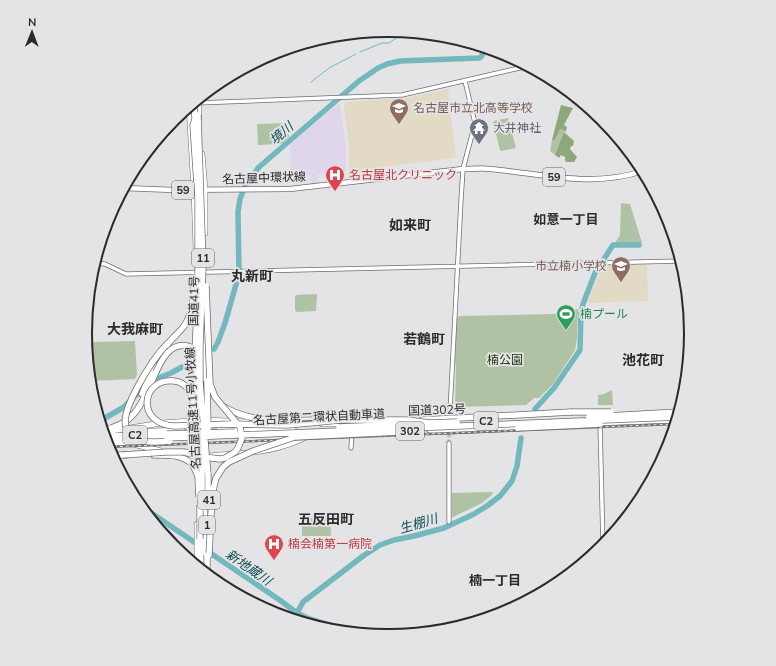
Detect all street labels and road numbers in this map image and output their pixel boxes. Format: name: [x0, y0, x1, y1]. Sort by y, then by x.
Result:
road number: 59: [543, 168, 565, 186]
street label: 名古屋中環状線: [222, 169, 306, 186]
road number: 59: [172, 181, 194, 199]
road number: 11: [192, 249, 214, 267]
street label: 国道41号: [186, 276, 201, 326]
street label: 名古屋高速11号小牧線: [182, 347, 203, 470]
street label: 国道302号: [408, 401, 466, 418]
street label: 名古屋第二環状自動車道: [253, 406, 385, 427]
road number: C2: [474, 412, 498, 430]
road number: 302: [396, 422, 424, 440]
road number: C2: [123, 426, 147, 444]
road number: 41: [198, 491, 220, 509]
road number: 1: [199, 516, 215, 534]

